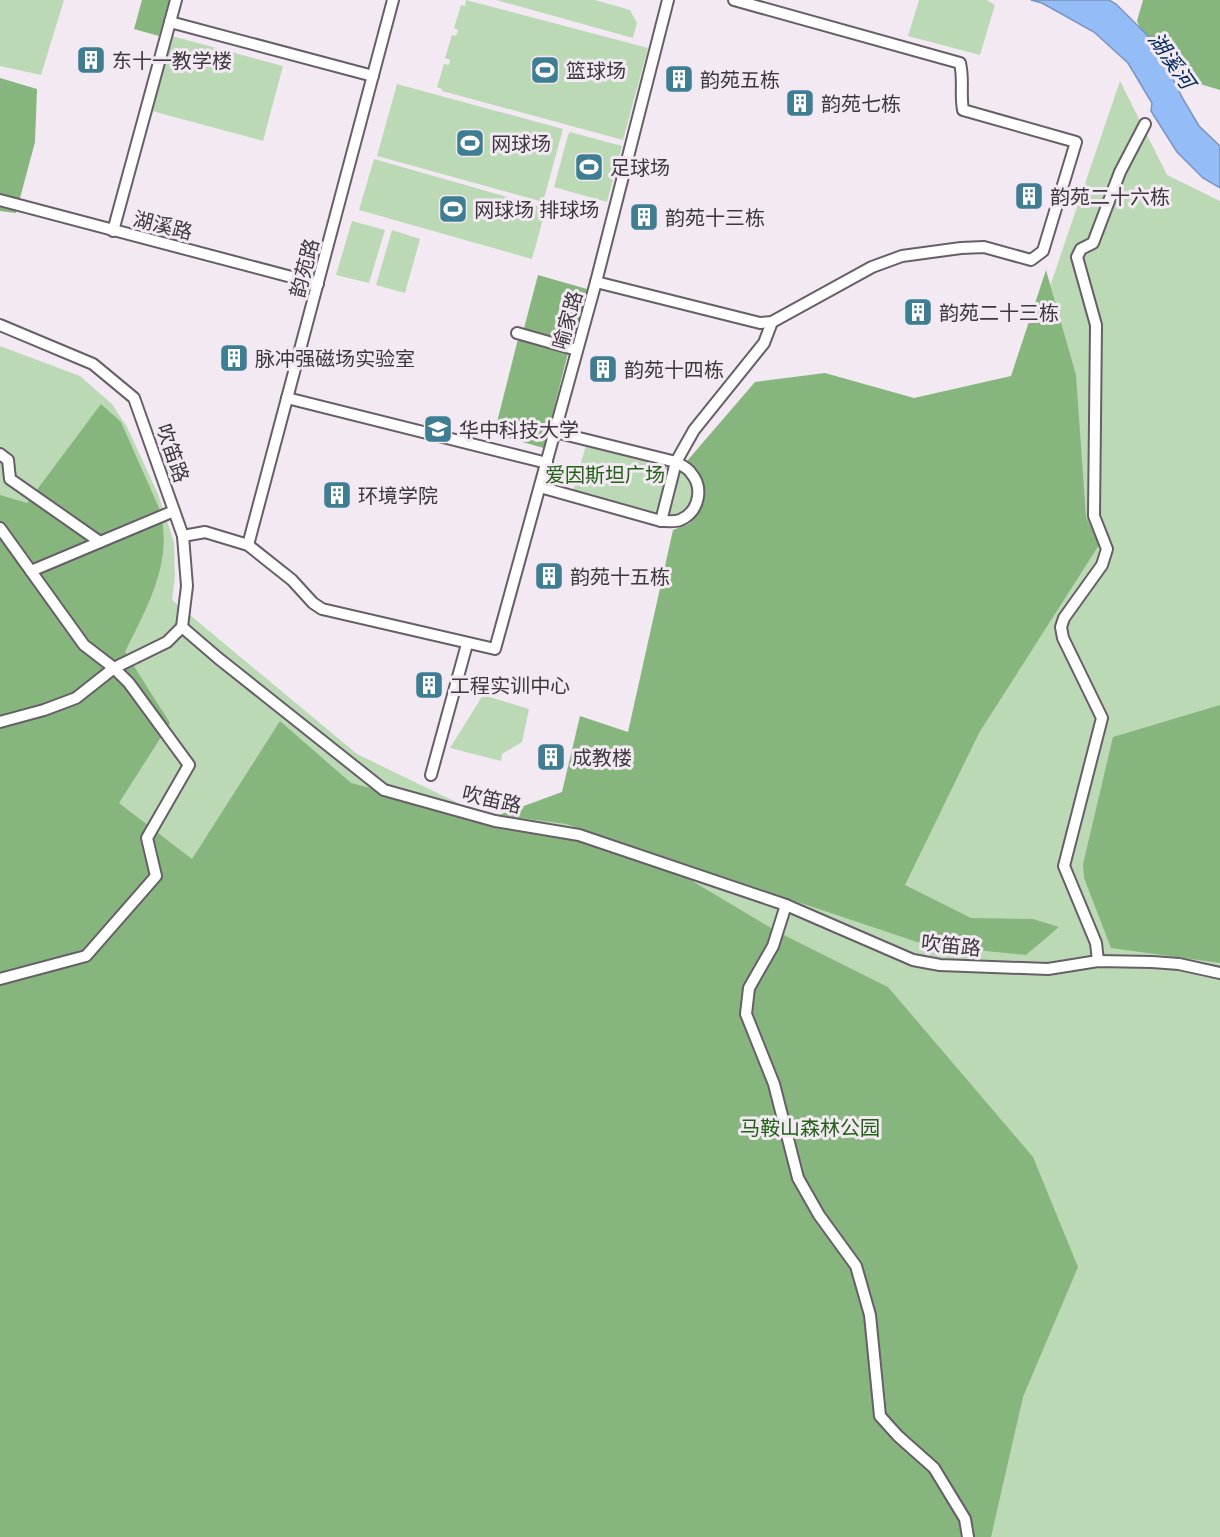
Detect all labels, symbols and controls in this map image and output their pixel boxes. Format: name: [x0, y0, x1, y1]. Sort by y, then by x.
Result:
water label: 湖溪河: [1142, 26, 1204, 97]
building icon: 东十一教学楼: [75, 44, 107, 76]
place label: 东十一教学楼: [112, 47, 232, 74]
sports icon: 篮球场: [529, 54, 561, 86]
place label: 篮球场: [566, 57, 626, 84]
building icon: 韵苑五栋: [663, 63, 695, 95]
place label: 韵苑五栋: [700, 66, 780, 93]
building icon: 韵苑七栋: [784, 87, 816, 119]
place label: 韵苑七栋: [821, 90, 901, 117]
sports icon: 网球场: [454, 127, 486, 159]
place label: 网球场: [491, 130, 551, 157]
sports icon: 足球场: [573, 151, 605, 183]
place label: 足球场: [610, 154, 670, 181]
building icon: 韵苑二十六栋: [1013, 180, 1045, 212]
place label: 韵苑二十六栋: [1050, 183, 1170, 210]
sports icon: 网球场 排球场: [437, 193, 469, 225]
place label: 网球场 排球场: [474, 196, 599, 223]
building icon: 韵苑十三栋: [628, 201, 660, 233]
place label: 韵苑十三栋: [665, 204, 765, 231]
street label: 湖溪路: [131, 205, 195, 245]
street label: 韵苑路: [283, 236, 325, 300]
street label: 喻家路: [546, 287, 588, 353]
building icon: 韵苑二十三栋: [902, 296, 934, 328]
place label: 韵苑二十三栋: [939, 299, 1059, 326]
building icon: 脉冲强磁场实验室: [218, 342, 250, 374]
place label: 脉冲强磁场实验室: [255, 345, 415, 372]
building icon: 韵苑十四栋: [587, 353, 619, 385]
place label: 韵苑十四栋: [624, 356, 724, 383]
school or university icon: 华中科技大学: [422, 413, 454, 445]
place label: 华中科技大学: [459, 416, 579, 443]
street label: 吹笛路: [150, 420, 196, 486]
park label: 爱因斯坦广场: [545, 461, 665, 488]
building icon: 环境学院: [321, 479, 353, 511]
place label: 环境学院: [358, 482, 438, 509]
building icon: 韵苑十五栋: [533, 560, 565, 592]
place label: 韵苑十五栋: [570, 563, 670, 590]
building icon: 工程实训中心: [413, 669, 445, 701]
place label: 工程实训中心: [450, 672, 570, 699]
building icon: 成教楼: [535, 741, 567, 773]
place label: 成教楼: [572, 744, 632, 771]
street label: 吹笛路: [460, 779, 524, 819]
street label: 吹笛路: [920, 928, 982, 962]
park label: 马鞍山森林公园: [740, 1114, 880, 1141]

